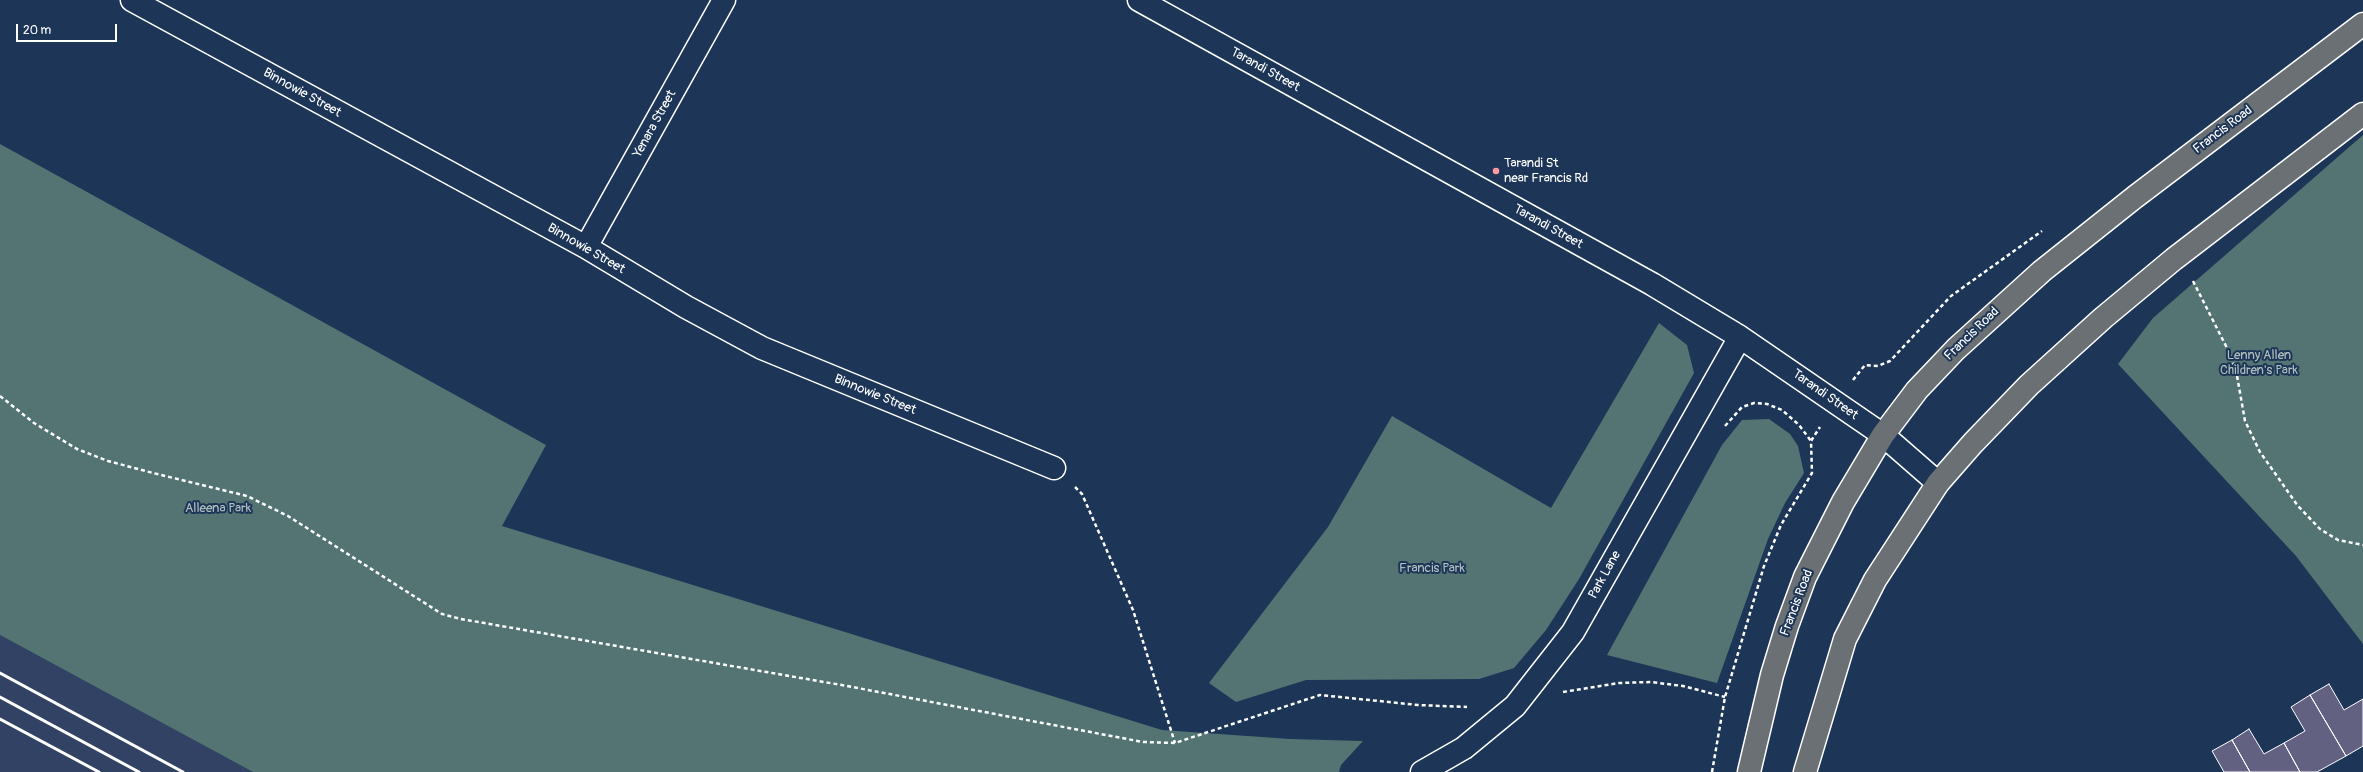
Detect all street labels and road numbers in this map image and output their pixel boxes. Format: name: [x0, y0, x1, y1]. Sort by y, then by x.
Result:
street label: Tarandi Street: [1228, 45, 1302, 95]
street label: Binnowie Street: [260, 65, 344, 121]
street label: Yenara Street: [630, 88, 680, 160]
street label: Francis Road: [2190, 103, 2256, 157]
street label: Tarandi Street: [1511, 202, 1585, 252]
street label: Binnowie Street: [544, 221, 628, 277]
street label: Francis Road: [1941, 304, 2003, 364]
street label: Tarandi Street: [1789, 367, 1861, 423]
street label: Binnowie Street: [832, 371, 918, 419]
street label: Park Lane: [1585, 548, 1625, 602]
street label: Francis Road: [1777, 568, 1817, 638]

